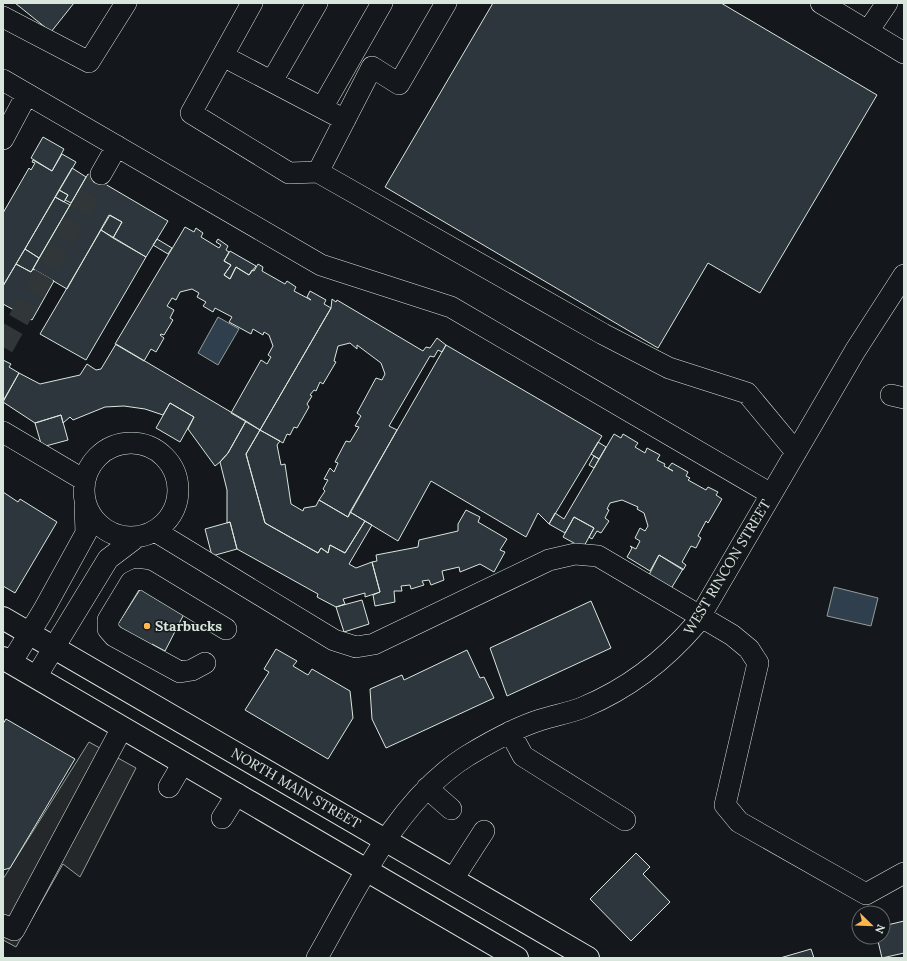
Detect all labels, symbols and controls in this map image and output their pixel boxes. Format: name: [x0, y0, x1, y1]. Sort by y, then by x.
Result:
street label: WEST RINCON STREET: [679, 496, 775, 638]
place label: Starbucks: [155, 617, 222, 635]
marker: Starbucks: [142, 621, 152, 631]
street label: NORTH MAIN STREET: [228, 744, 364, 832]
north arrow: [851, 905, 891, 945]
text: N: [872, 922, 888, 936]

